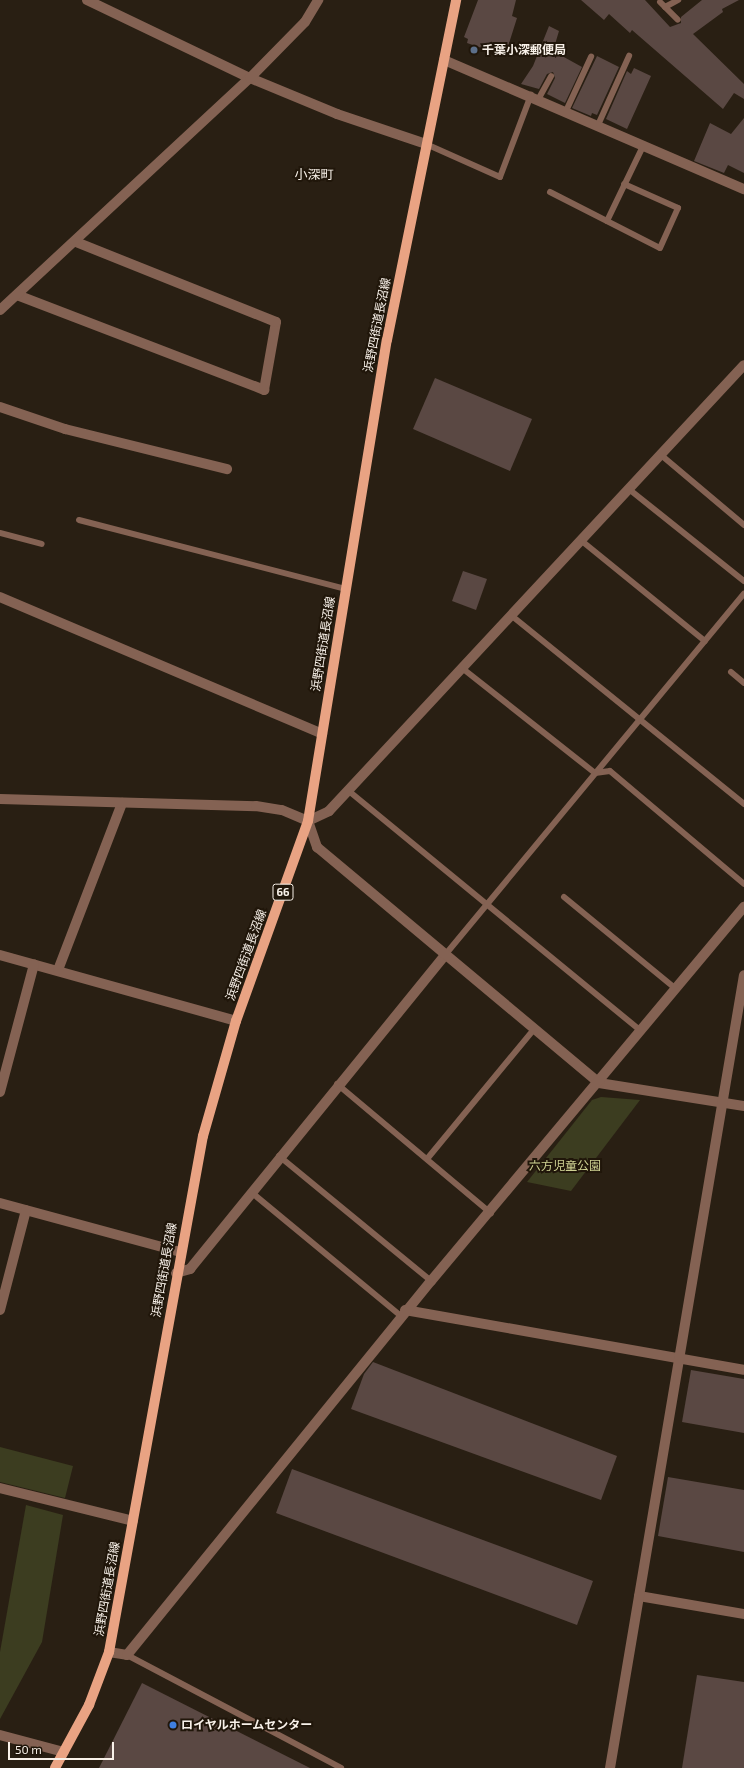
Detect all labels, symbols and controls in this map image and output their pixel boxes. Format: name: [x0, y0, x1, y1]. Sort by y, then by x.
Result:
place label: 千葉小深郵便局: [482, 43, 566, 57]
marker: 千葉小深郵便局: [469, 45, 479, 55]
district label: 小深町: [295, 166, 333, 182]
street label: 浜野四街道長沼線: [361, 277, 393, 373]
street label: 浜野四街道長沼線: [308, 595, 338, 693]
road number: 66: [272, 883, 294, 901]
street label: 浜野四街道長沼線: [223, 907, 269, 1003]
park label: 六方児童公園: [529, 1159, 601, 1173]
street label: 浜野四街道長沼線: [149, 1221, 179, 1319]
street label: 浜野四街道長沼線: [92, 1540, 122, 1638]
place label: ロイヤルホームセンター: [181, 1718, 313, 1732]
marker: ロイヤルホームセンター: [168, 1720, 178, 1730]
scale bar: [10, 1734, 116, 1760]
text: 50 m: [15, 1742, 42, 1756]

